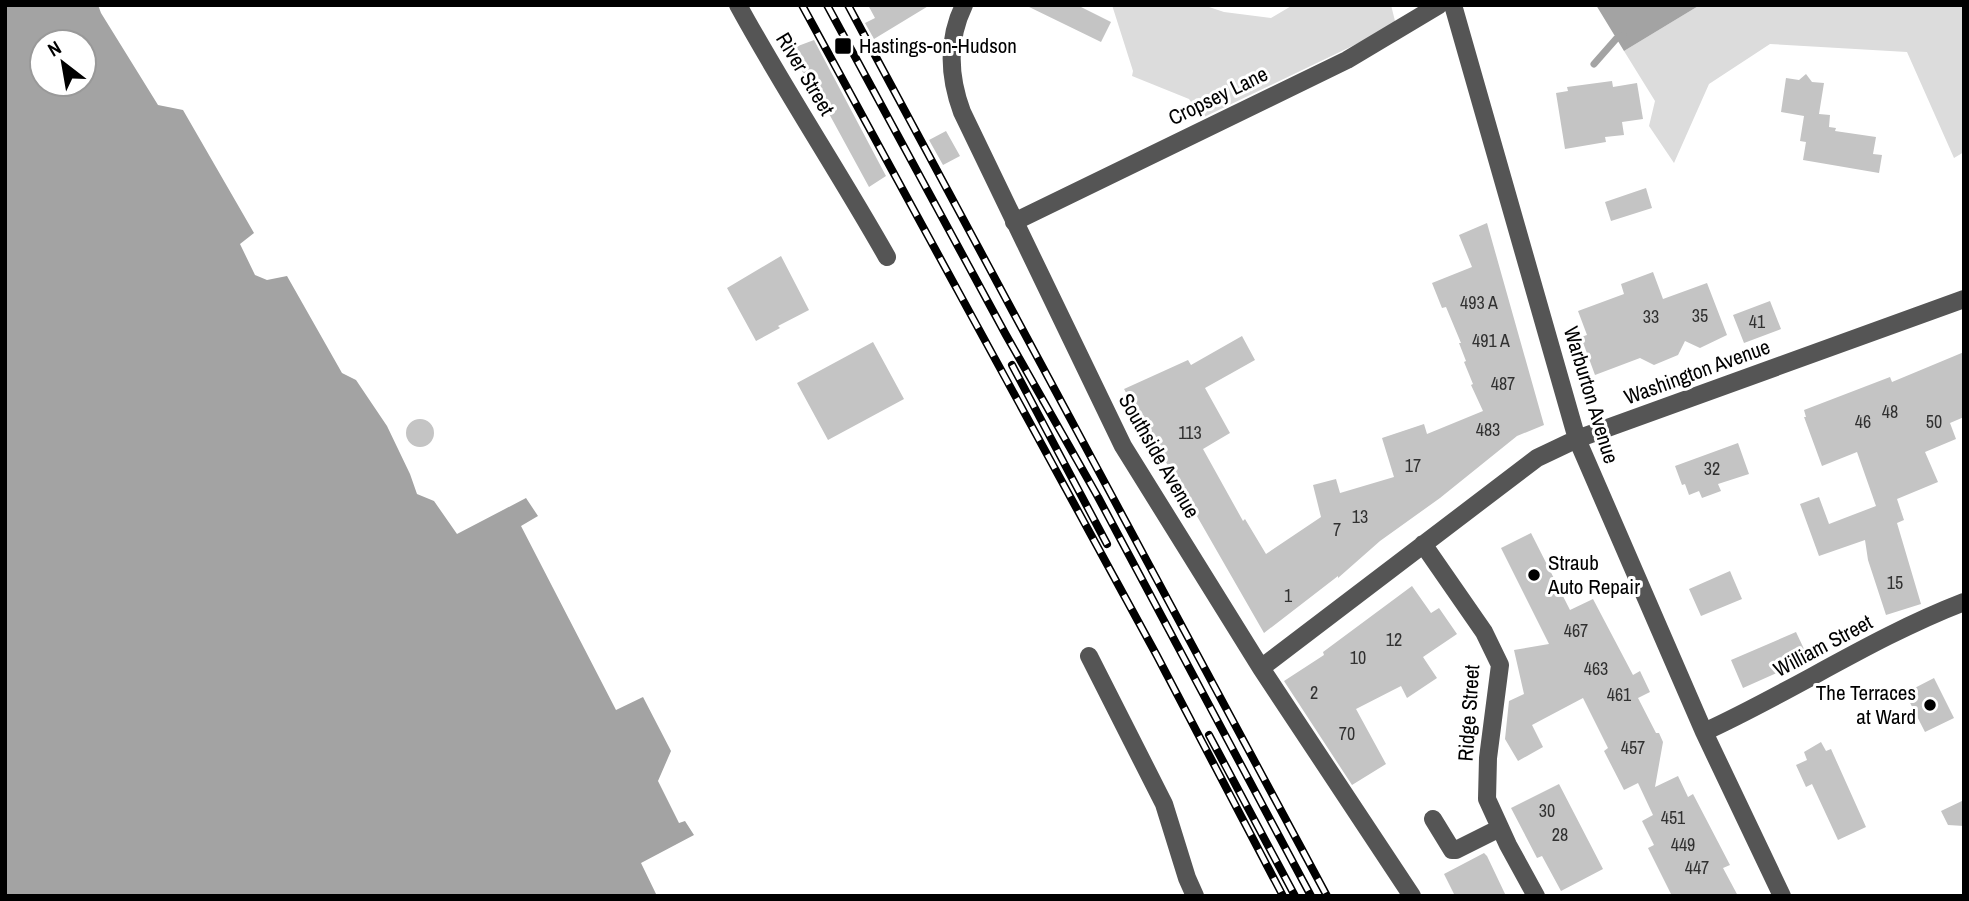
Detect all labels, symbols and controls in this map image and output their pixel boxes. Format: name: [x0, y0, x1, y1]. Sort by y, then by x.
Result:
street label: River Street: [769, 27, 842, 121]
north arrow: [28, 28, 98, 98]
place label: Hastings-on-Hudson: [859, 31, 1017, 60]
text: N: [43, 34, 66, 62]
marker: Hastings-on-Hudson: [833, 36, 853, 56]
street label: Cropsey Lane: [1163, 59, 1272, 132]
house number: 493 A: [1460, 290, 1498, 315]
house number: 35: [1692, 303, 1708, 328]
house number: 33: [1643, 304, 1659, 329]
house number: 41: [1749, 309, 1766, 334]
street label: Warburton Avenue: [1557, 323, 1626, 467]
house number: 491 A: [1472, 328, 1510, 353]
street label: Washington Avenue: [1620, 332, 1774, 411]
house number: 487: [1491, 371, 1515, 396]
street label: Southside Avenue: [1112, 388, 1207, 523]
house number: 48: [1882, 399, 1898, 424]
house number: 46: [1855, 409, 1871, 434]
house number: 50: [1926, 409, 1942, 434]
house number: 483: [1476, 417, 1500, 442]
house number: 113: [1178, 420, 1202, 445]
house number: 17: [1405, 453, 1421, 478]
house number: 32: [1704, 456, 1720, 481]
house number: 13: [1352, 504, 1368, 529]
house number: 7: [1333, 517, 1341, 542]
place label: Straub Auto Repair: [1547, 548, 1640, 601]
marker: Straub Auto Repair: [1526, 567, 1542, 583]
house number: 15: [1887, 570, 1903, 595]
house number: 1: [1284, 583, 1293, 608]
street label: William Street: [1768, 607, 1877, 684]
house number: 467: [1564, 618, 1588, 643]
house number: 12: [1386, 627, 1402, 652]
house number: 10: [1350, 645, 1366, 670]
house number: 463: [1584, 656, 1608, 681]
street label: Ridge Street: [1451, 664, 1486, 762]
place label: The Terraces at Ward: [1816, 678, 1916, 731]
house number: 2: [1310, 680, 1318, 705]
house number: 461: [1607, 682, 1632, 707]
marker: The Terraces at Ward: [1922, 697, 1938, 713]
house number: 70: [1339, 721, 1355, 746]
house number: 457: [1621, 735, 1645, 760]
house number: 30: [1539, 798, 1555, 823]
house number: 451: [1661, 805, 1686, 830]
house number: 28: [1552, 822, 1568, 847]
house number: 449: [1671, 832, 1695, 857]
house number: 447: [1685, 855, 1709, 880]

